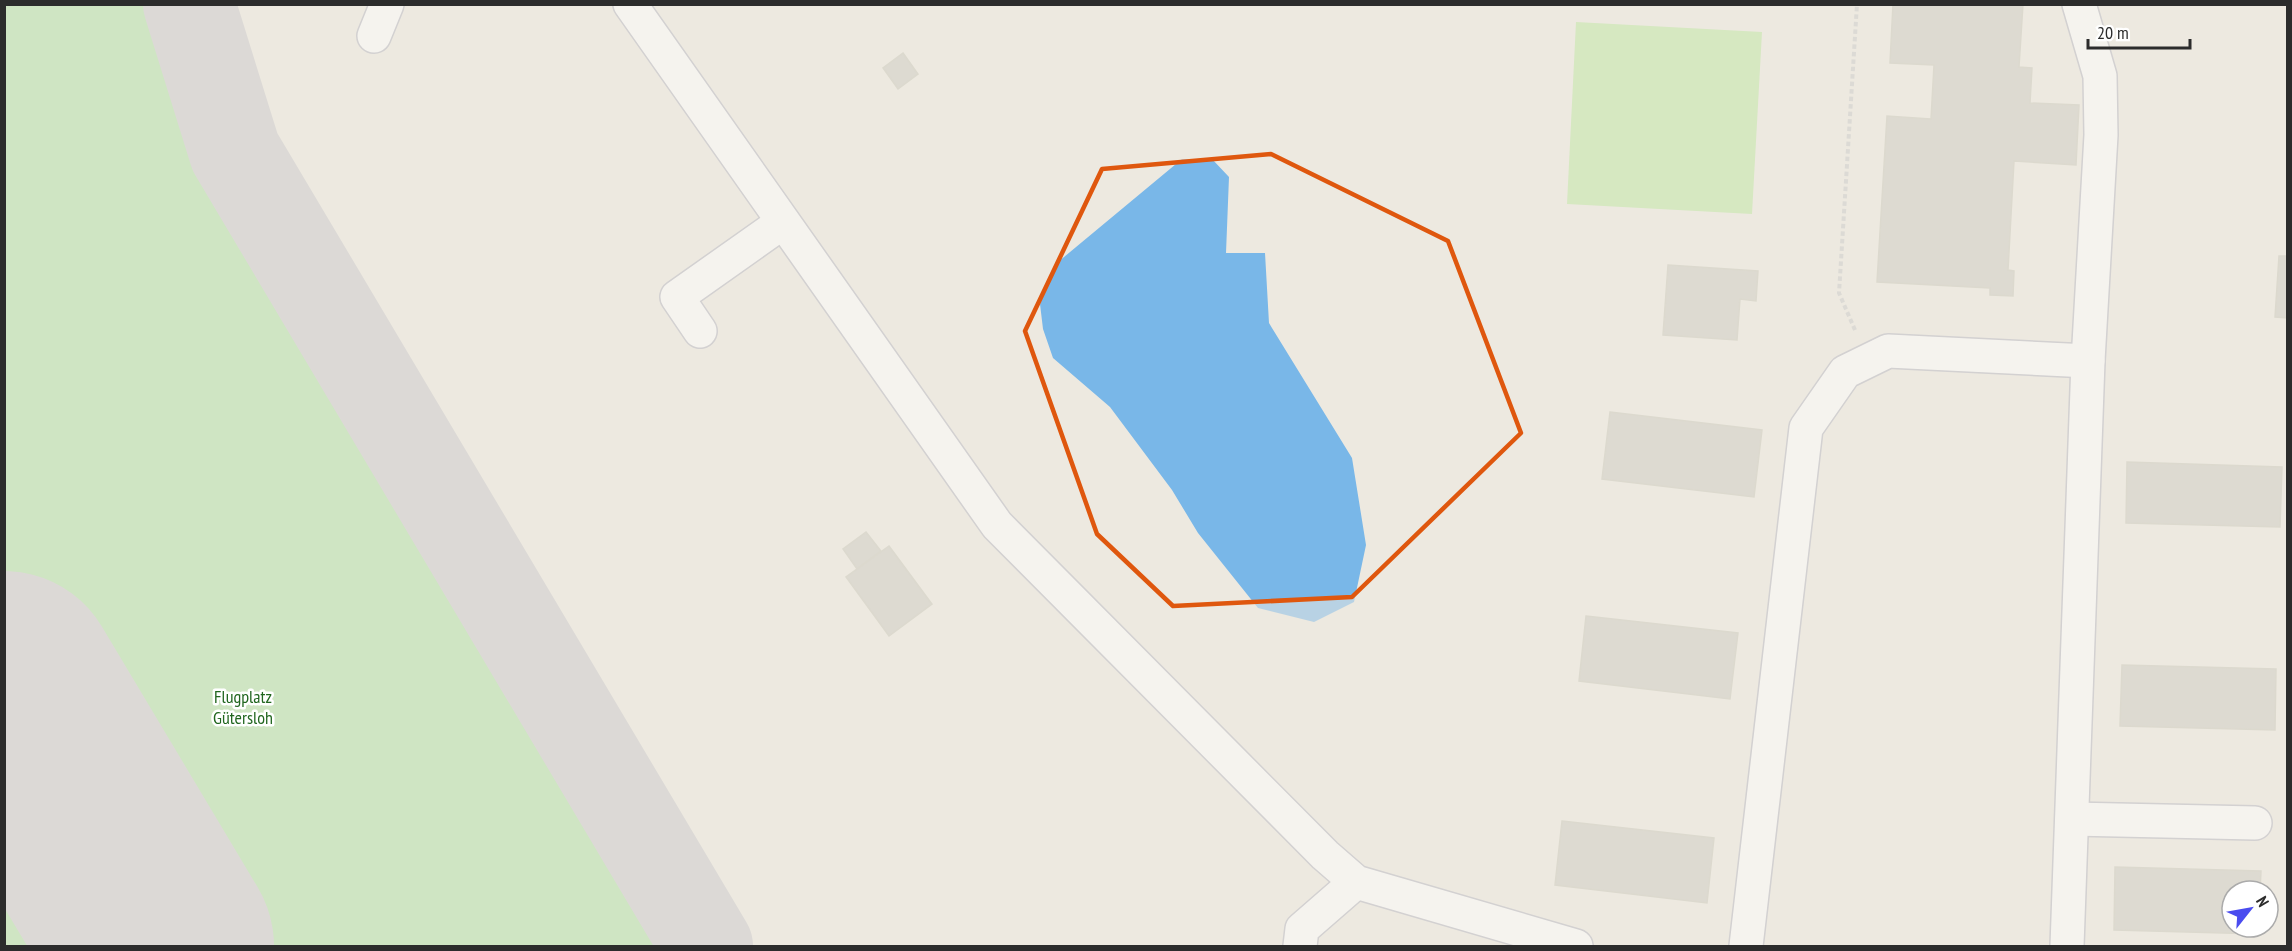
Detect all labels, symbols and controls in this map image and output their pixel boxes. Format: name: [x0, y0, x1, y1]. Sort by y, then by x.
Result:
scale bar: [2088, 12, 2190, 50]
text: 20 m: [2097, 21, 2129, 44]
park label: Flugplatz Gütersloh: [213, 685, 273, 729]
north arrow: [2220, 879, 2280, 939]
text: N: [2252, 892, 2274, 910]

